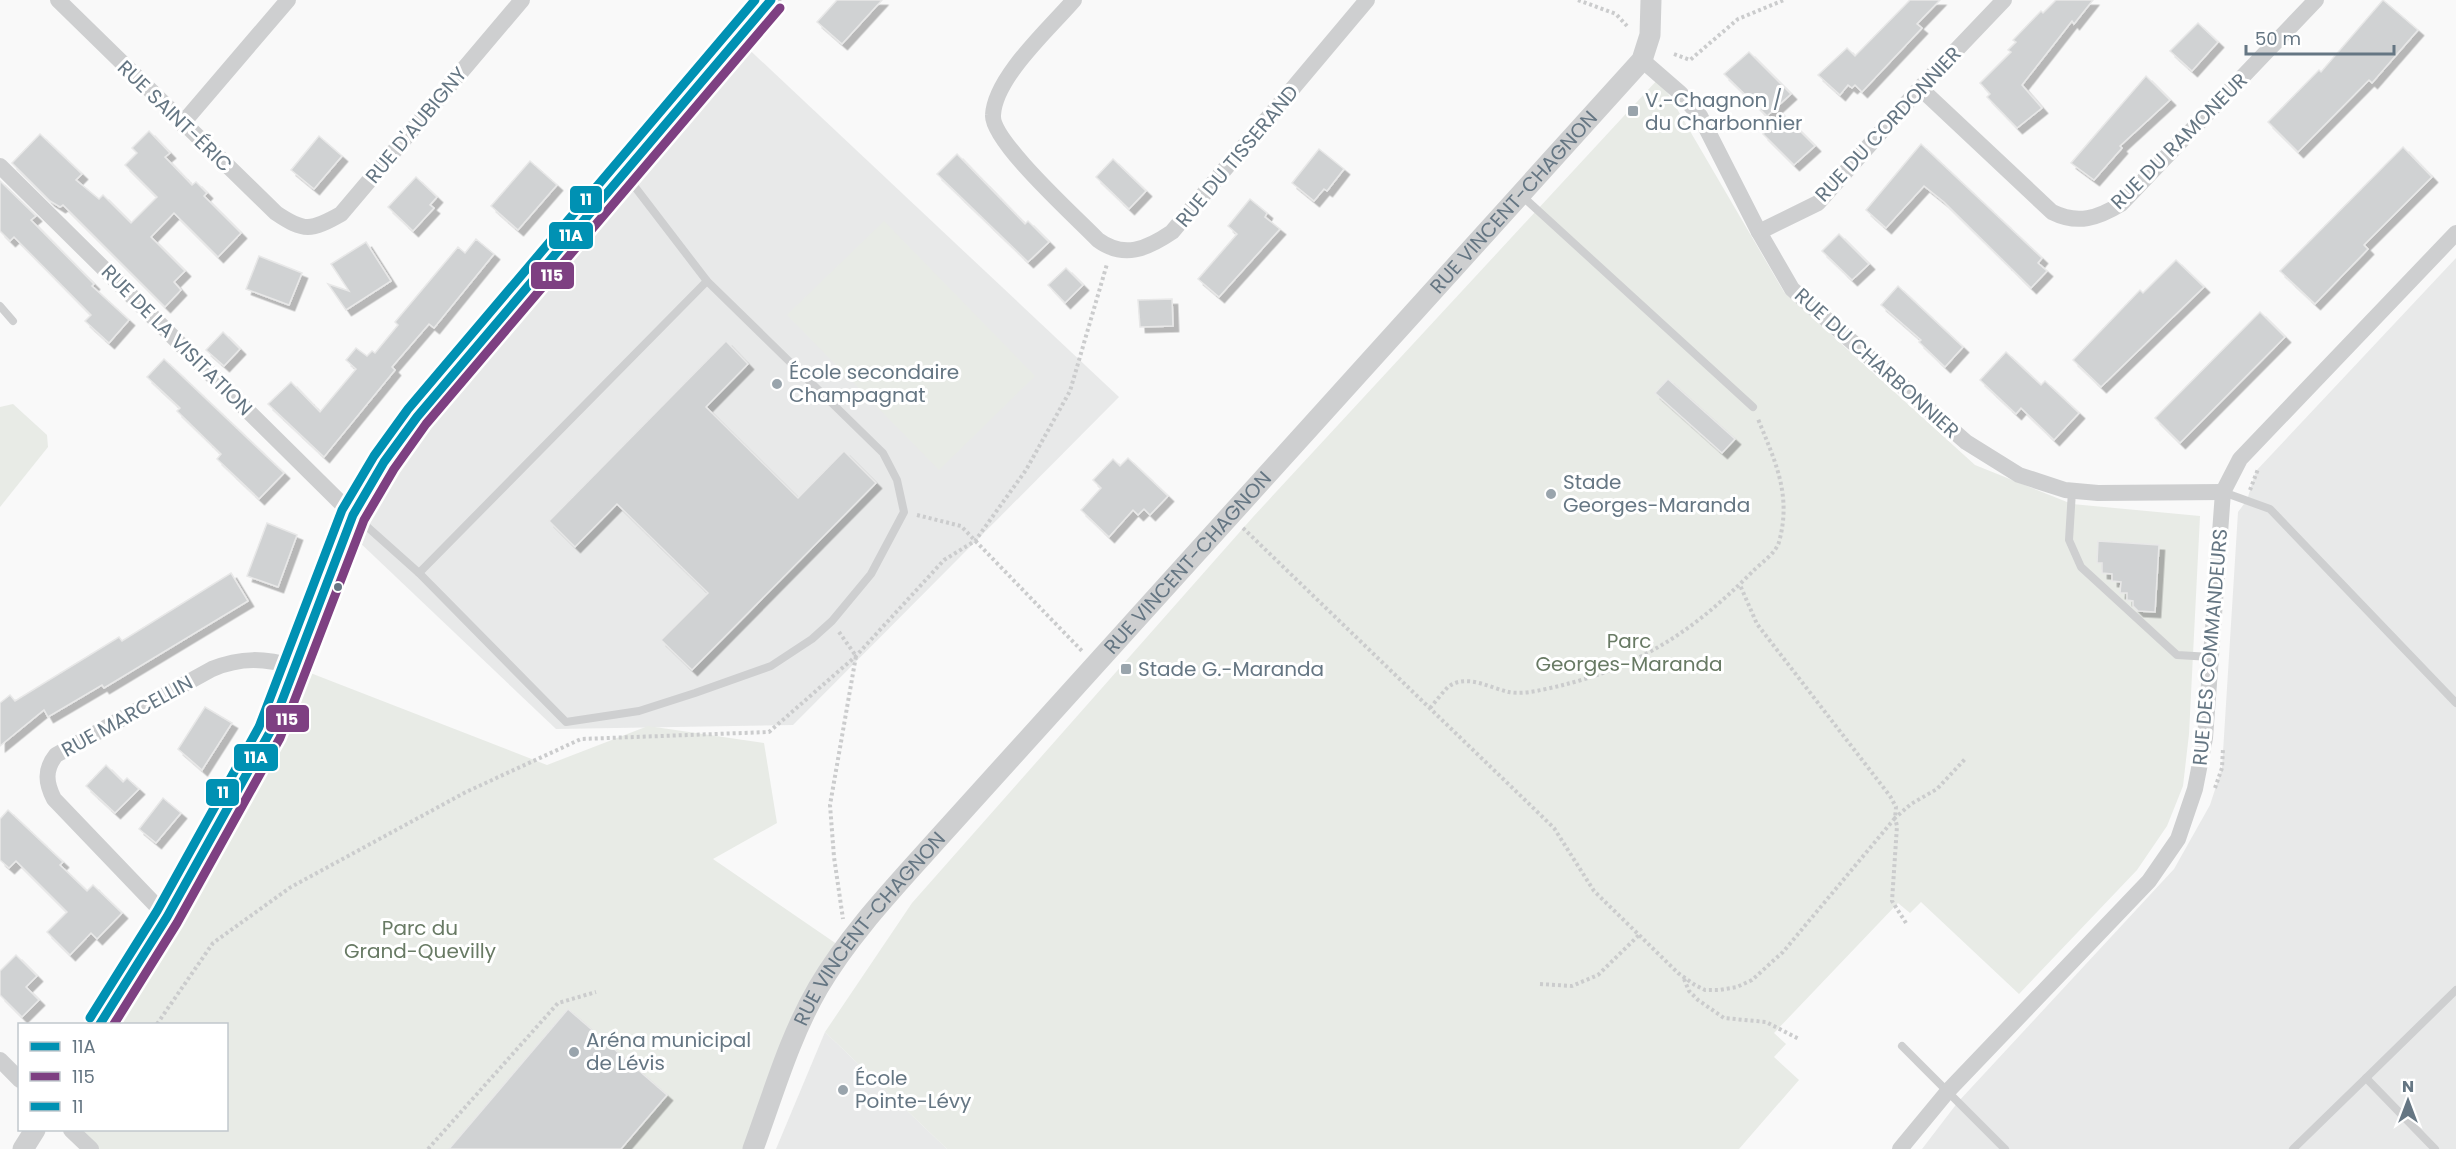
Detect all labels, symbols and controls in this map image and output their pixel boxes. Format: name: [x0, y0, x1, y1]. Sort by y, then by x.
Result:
scale bar: [2246, 18, 2394, 56]
text: 50 m: [2255, 26, 2301, 51]
street label: RUE DU CORDONNIER: [1809, 40, 1967, 208]
street label: RUE SAINT-ÉRIC: [111, 54, 239, 178]
street label: RUE D'AUBIGNY: [359, 61, 473, 189]
street label: RUE DU RAMONEUR: [2104, 66, 2254, 216]
street label: RUE DU TISSERAND: [1169, 79, 1305, 233]
place label: V.-Chagnon / du Charbonnier: [1645, 86, 1803, 137]
marker: V.-Chagnon / du Charbonnier: [1626, 104, 1640, 118]
street label: RUE VINCENT-CHAGNON: [1423, 105, 1604, 300]
line badge: 11: [569, 185, 603, 214]
text: 11: [580, 188, 592, 211]
line badge: 11A: [548, 221, 594, 250]
text: 11A: [559, 224, 583, 247]
street label: RUE DE LA VISITATION: [95, 258, 259, 422]
line badge: 115: [530, 261, 575, 290]
text: 115: [541, 264, 563, 287]
street label: RUE DU CHARBONNIER: [1789, 281, 1965, 445]
place label: École secondaire Champagnat: [789, 358, 959, 409]
marker: École secondaire Champagnat: [770, 377, 784, 391]
street label: RUE VINCENT-CHAGNON: [1098, 465, 1278, 660]
place label: Stade Georges-Maranda: [1563, 468, 1750, 519]
marker: Stade Georges-Maranda: [1544, 487, 1558, 501]
street label: RUE DES COMMANDEURS: [2186, 527, 2234, 767]
unlabelled marker: [332, 581, 344, 593]
park label: Parc Georges-Maranda: [1535, 627, 1723, 678]
place label: Stade G.-Maranda: [1138, 655, 1324, 683]
marker: Stade G.-Maranda: [1119, 662, 1133, 676]
street label: RUE MARCELLIN: [56, 668, 198, 764]
line badge: 115: [265, 704, 310, 733]
text: 115: [276, 708, 298, 731]
line badge: 11A: [233, 743, 279, 772]
text: 11A: [244, 746, 268, 769]
line badge: 11: [205, 778, 240, 807]
text: 11: [217, 781, 229, 804]
street label: RUE VINCENT-CHAGNON: [787, 826, 952, 1030]
park label: Parc du Grand-Quevilly: [344, 914, 496, 965]
legend: [18, 1023, 228, 1131]
place label: Aréna municipal de Lévis: [586, 1026, 751, 1077]
text: 11A: [72, 1034, 96, 1059]
marker: Aréna municipal de Lévis: [567, 1045, 581, 1059]
text: 115: [72, 1064, 95, 1089]
place label: École Pointe-Lévy: [855, 1064, 971, 1115]
north arrow: [2378, 1071, 2438, 1131]
text: N: [2402, 1075, 2414, 1098]
marker: École Pointe-Lévy: [836, 1083, 850, 1097]
text: 11: [72, 1094, 84, 1119]

